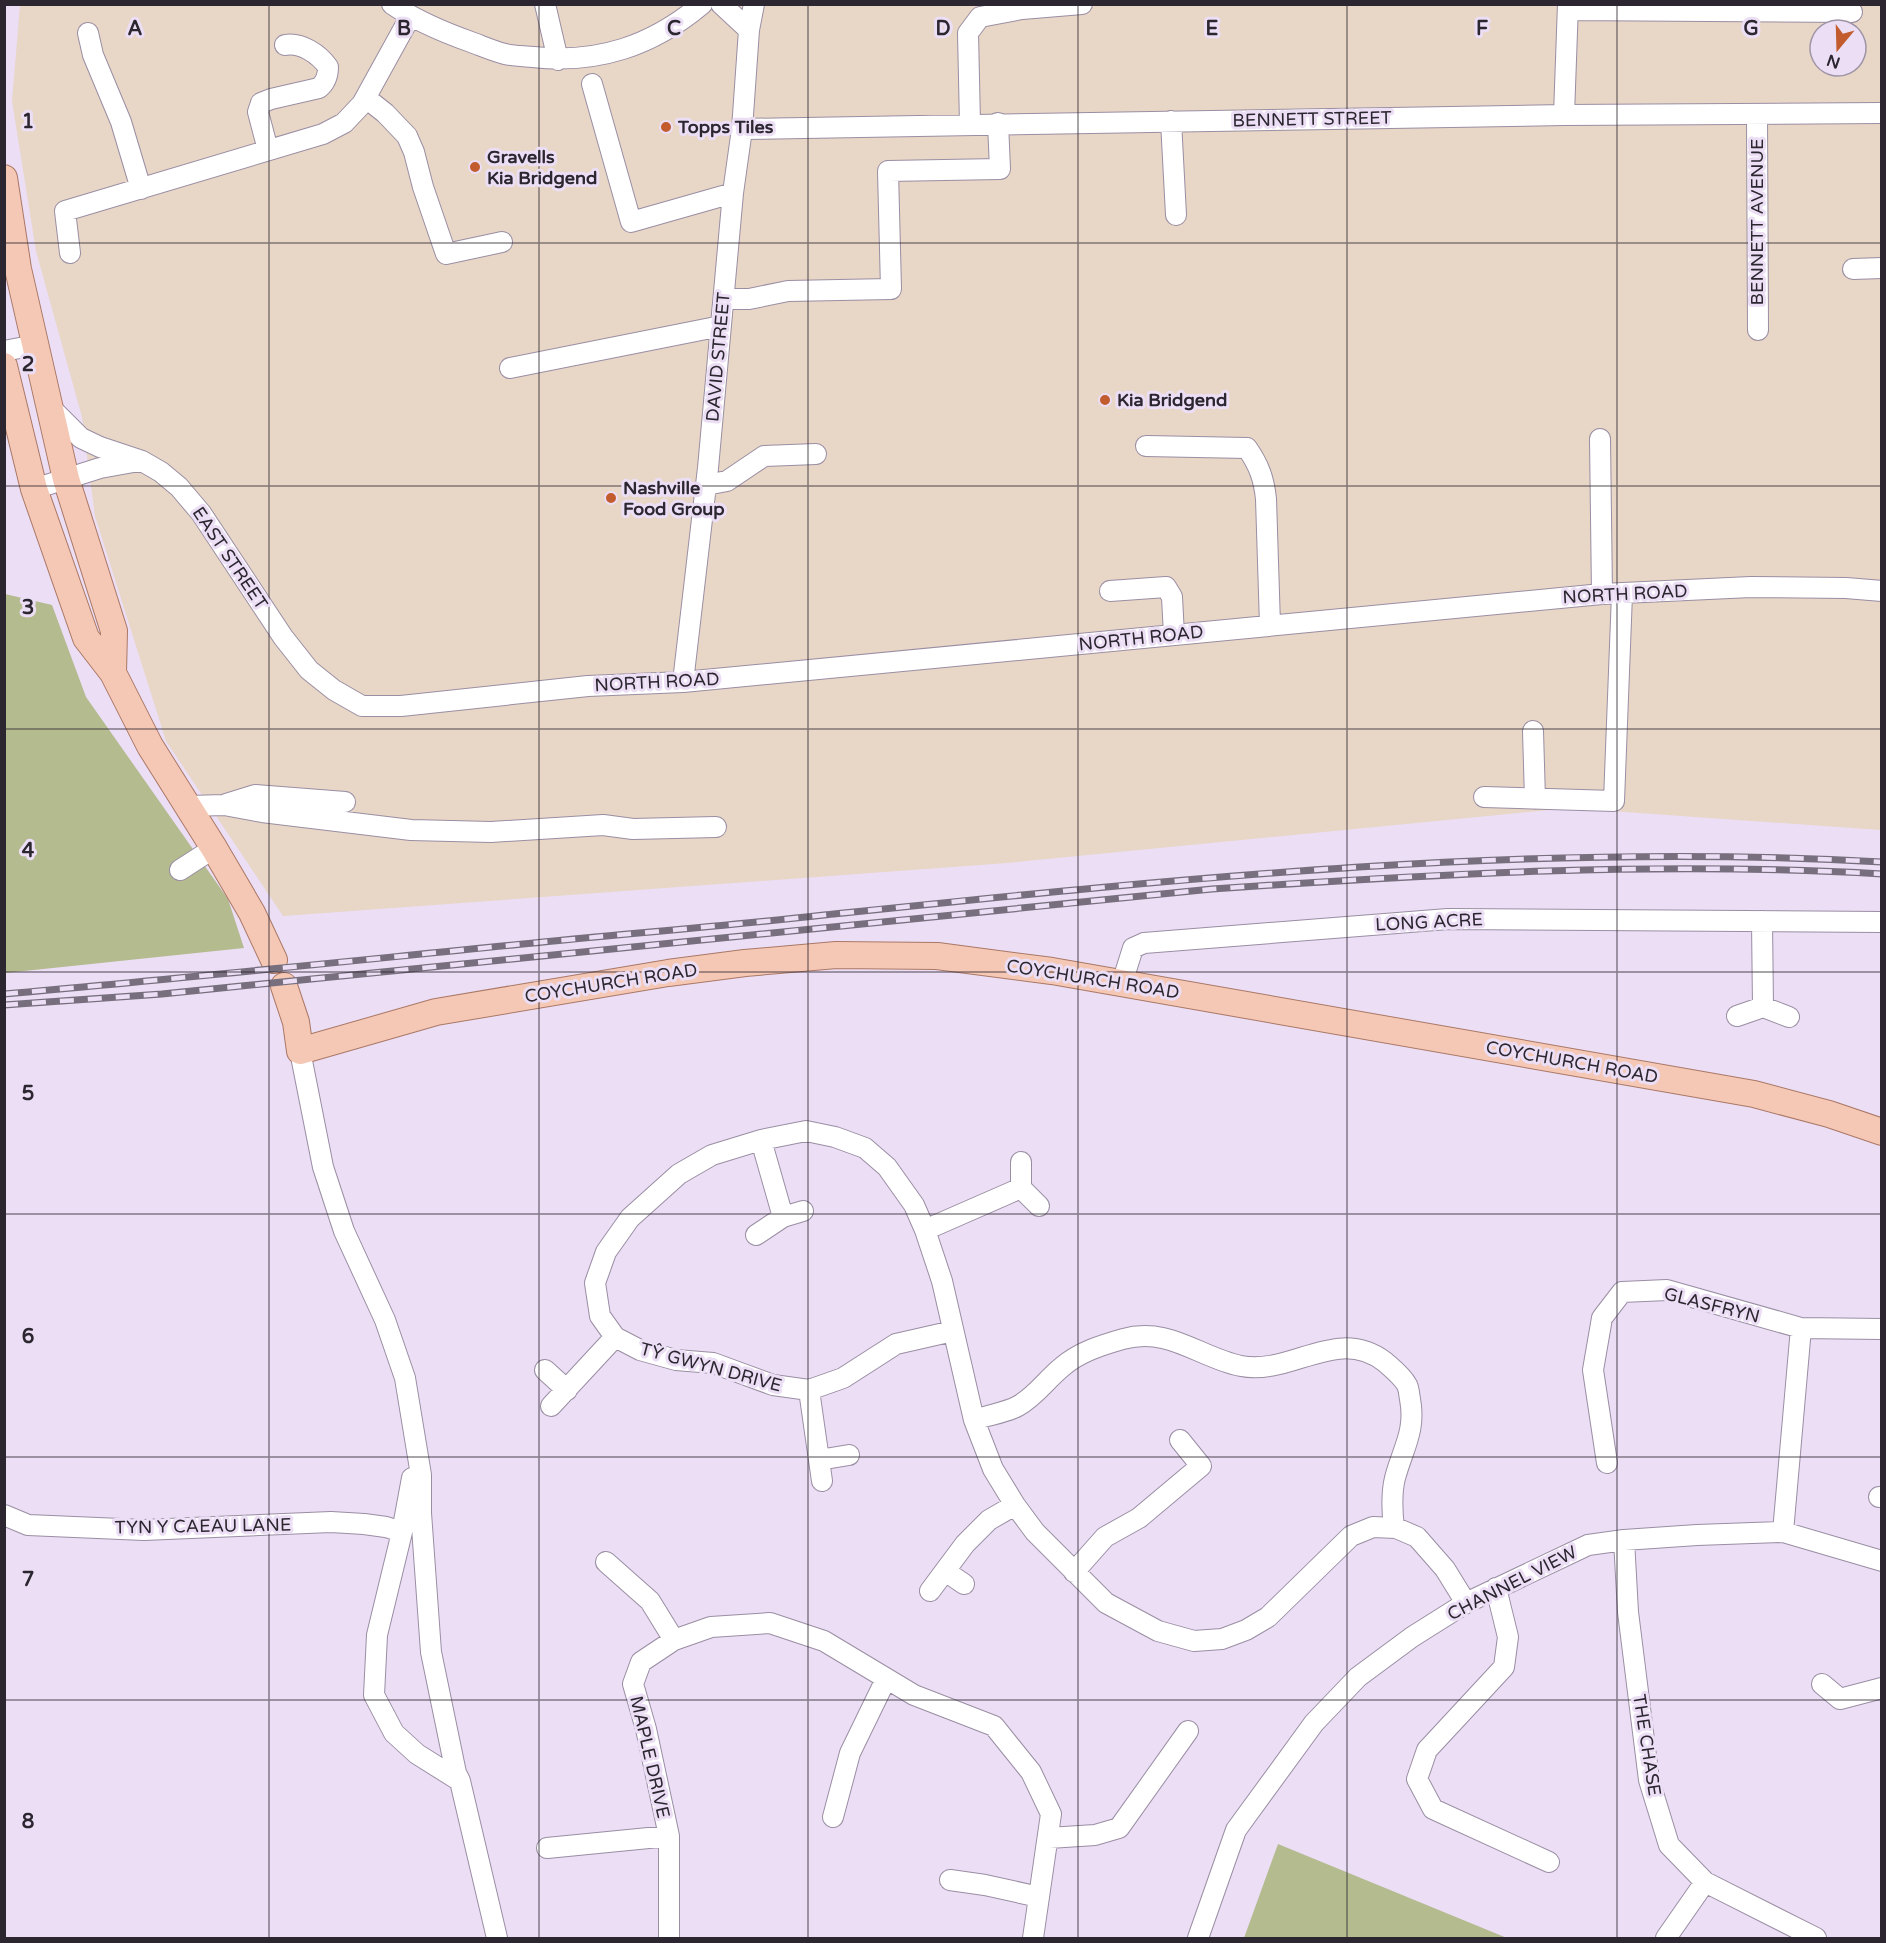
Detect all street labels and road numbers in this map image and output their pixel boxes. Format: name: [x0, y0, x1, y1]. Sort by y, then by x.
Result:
street label: BENNETT STREET: [1232, 107, 1392, 131]
street label: BENNETT AVENUE: [1746, 138, 1768, 306]
street label: DAVID STREET: [701, 291, 735, 423]
street label: EAST STREET: [188, 502, 272, 614]
street label: NORTH ROAD: [1562, 580, 1688, 608]
street label: NORTH ROAD: [1078, 621, 1204, 655]
street label: NORTH ROAD: [594, 668, 720, 696]
street label: LONG ACRE: [1375, 908, 1483, 936]
street label: COYCHURCH ROAD: [1005, 954, 1181, 1004]
street label: COYCHURCH ROAD: [523, 958, 699, 1008]
street label: COYCHURCH ROAD: [1484, 1036, 1660, 1088]
street label: GLASFRYN: [1662, 1282, 1762, 1328]
street label: TŶ GWYN DRIVE: [638, 1337, 784, 1397]
street label: TYN Y CAEAU LANE: [114, 1513, 292, 1539]
street label: CHANNEL VIEW: [1444, 1541, 1580, 1625]
street label: THE CHASE: [1628, 1692, 1666, 1798]
street label: MAPLE DRIVE: [625, 1694, 675, 1820]

